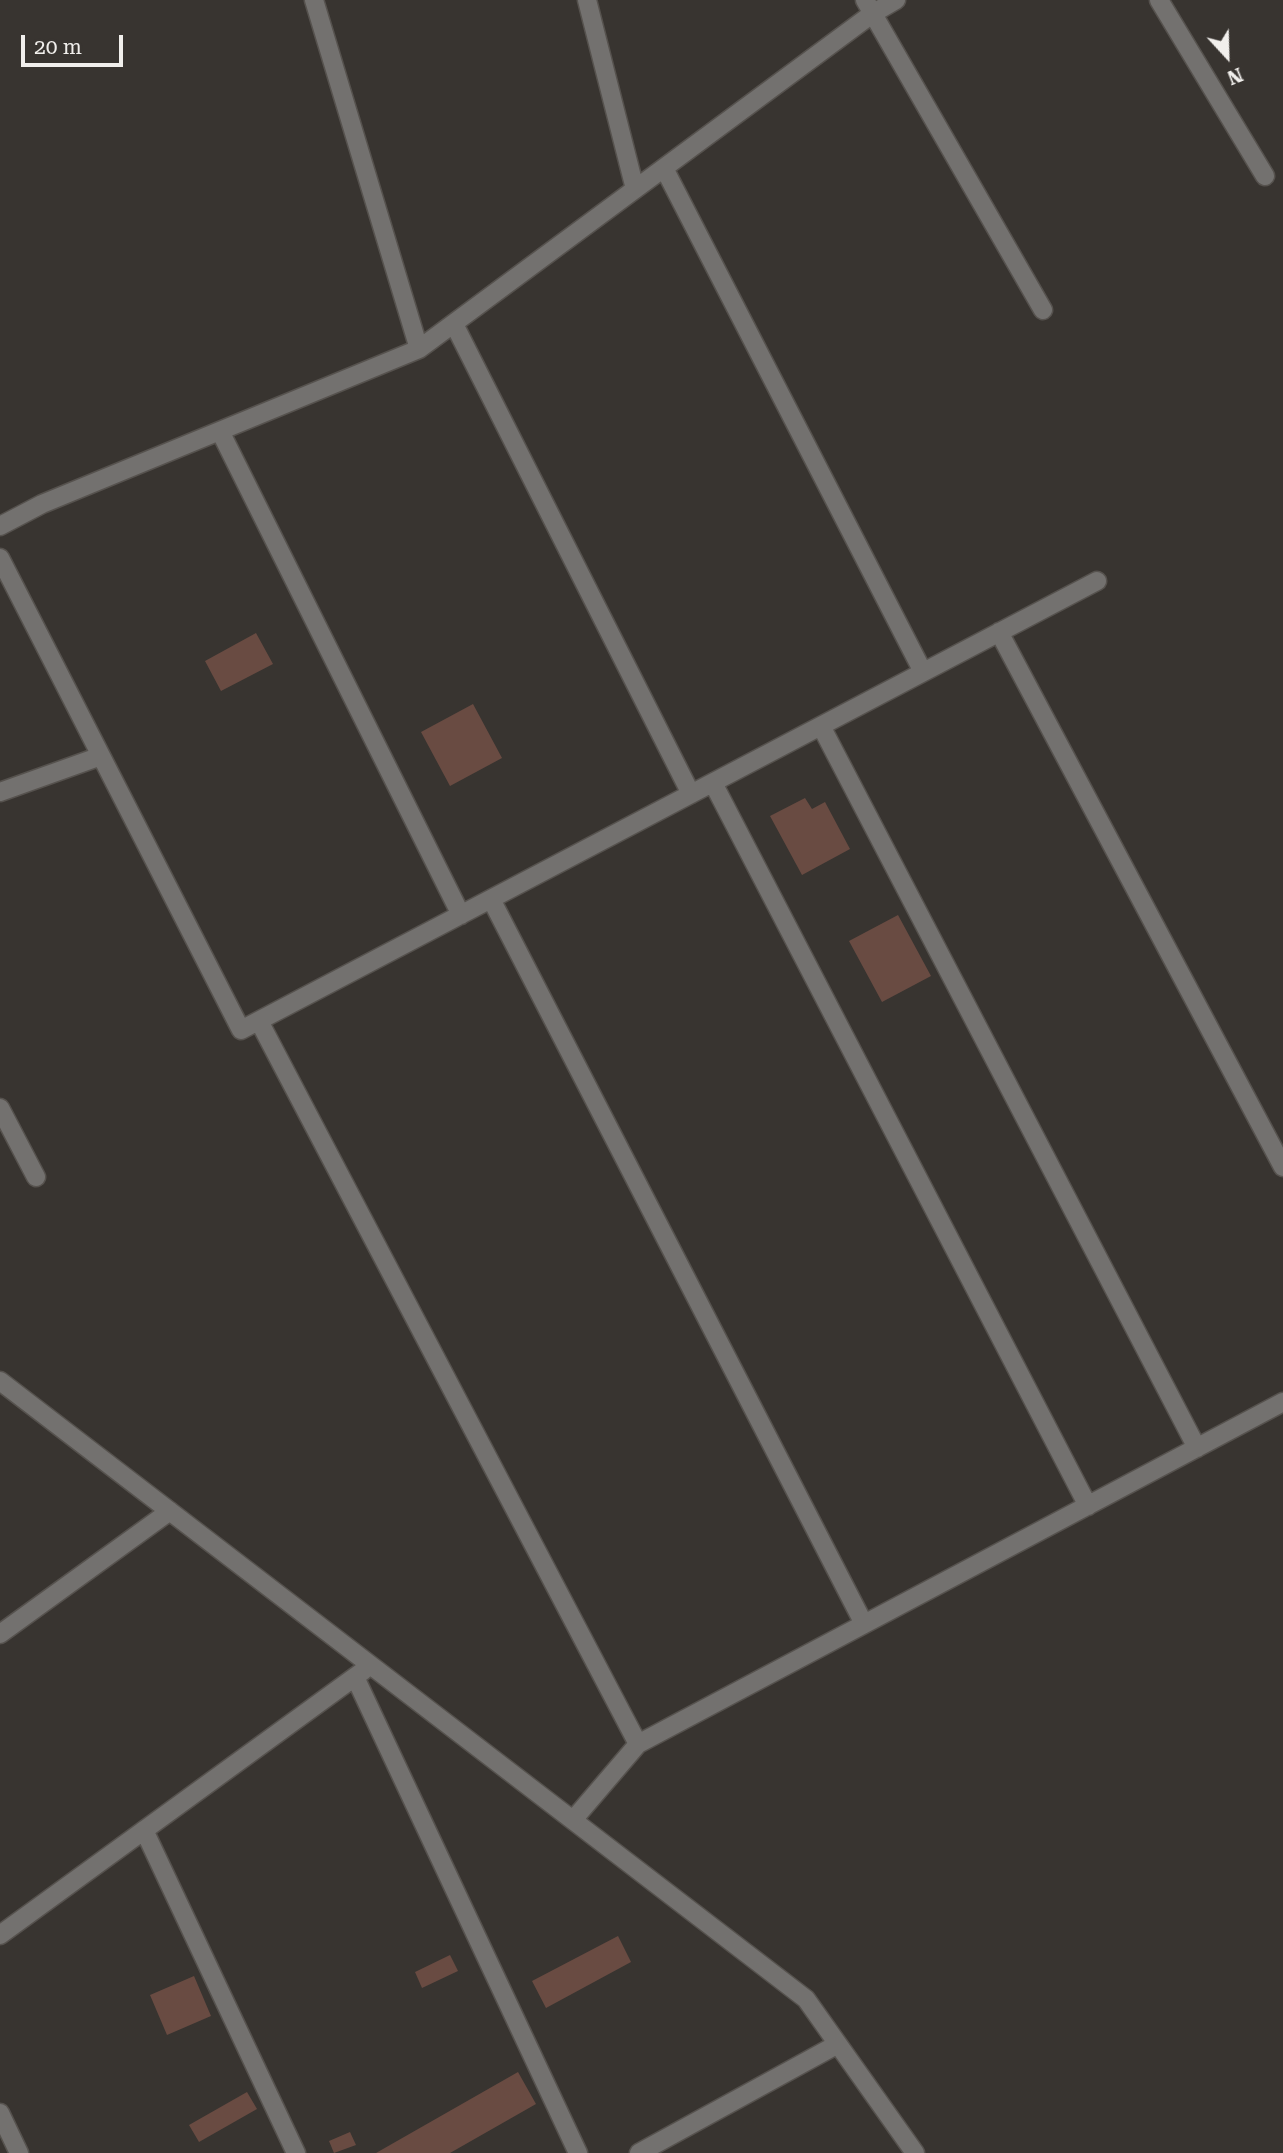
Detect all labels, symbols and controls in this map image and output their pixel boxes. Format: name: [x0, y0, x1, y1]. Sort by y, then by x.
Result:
scale bar: [24, 21, 126, 65]
north arrow: [1192, 21, 1262, 91]
text: 20 m: [34, 35, 82, 59]
text: N: [1224, 63, 1246, 89]

